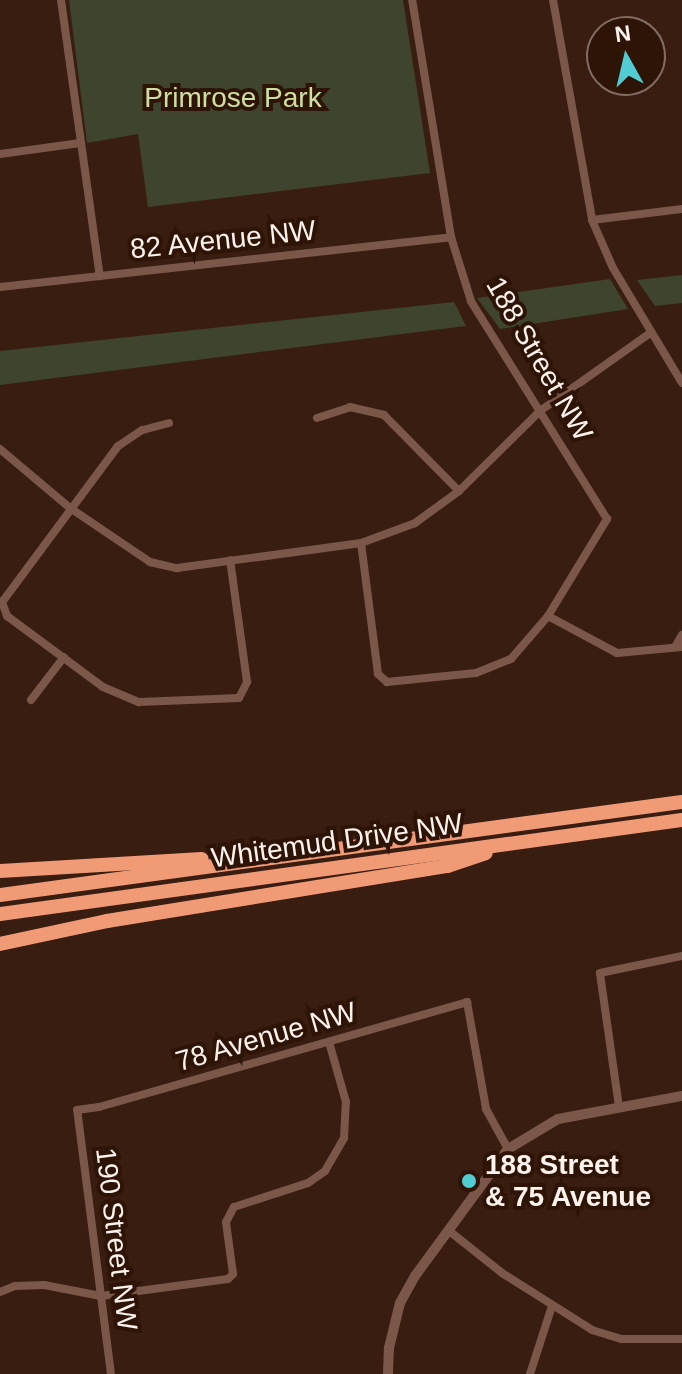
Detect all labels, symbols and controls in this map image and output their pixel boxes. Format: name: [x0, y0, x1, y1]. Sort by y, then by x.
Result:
north arrow: [586, 16, 666, 96]
text: N: [613, 20, 632, 47]
park label: Primrose Park: [144, 81, 322, 115]
street label: 82 Avenue NW: [128, 213, 318, 267]
street label: 188 Street NW: [479, 271, 599, 447]
street label: Whitemud Drive NW: [209, 807, 465, 875]
street label: 78 Avenue NW: [171, 995, 361, 1079]
street label: 190 Street NW: [88, 1146, 144, 1332]
place label: 188 Street & 75 Avenue: [485, 1148, 652, 1214]
marker: 188 Street & 75 Avenue: [460, 1172, 478, 1190]

